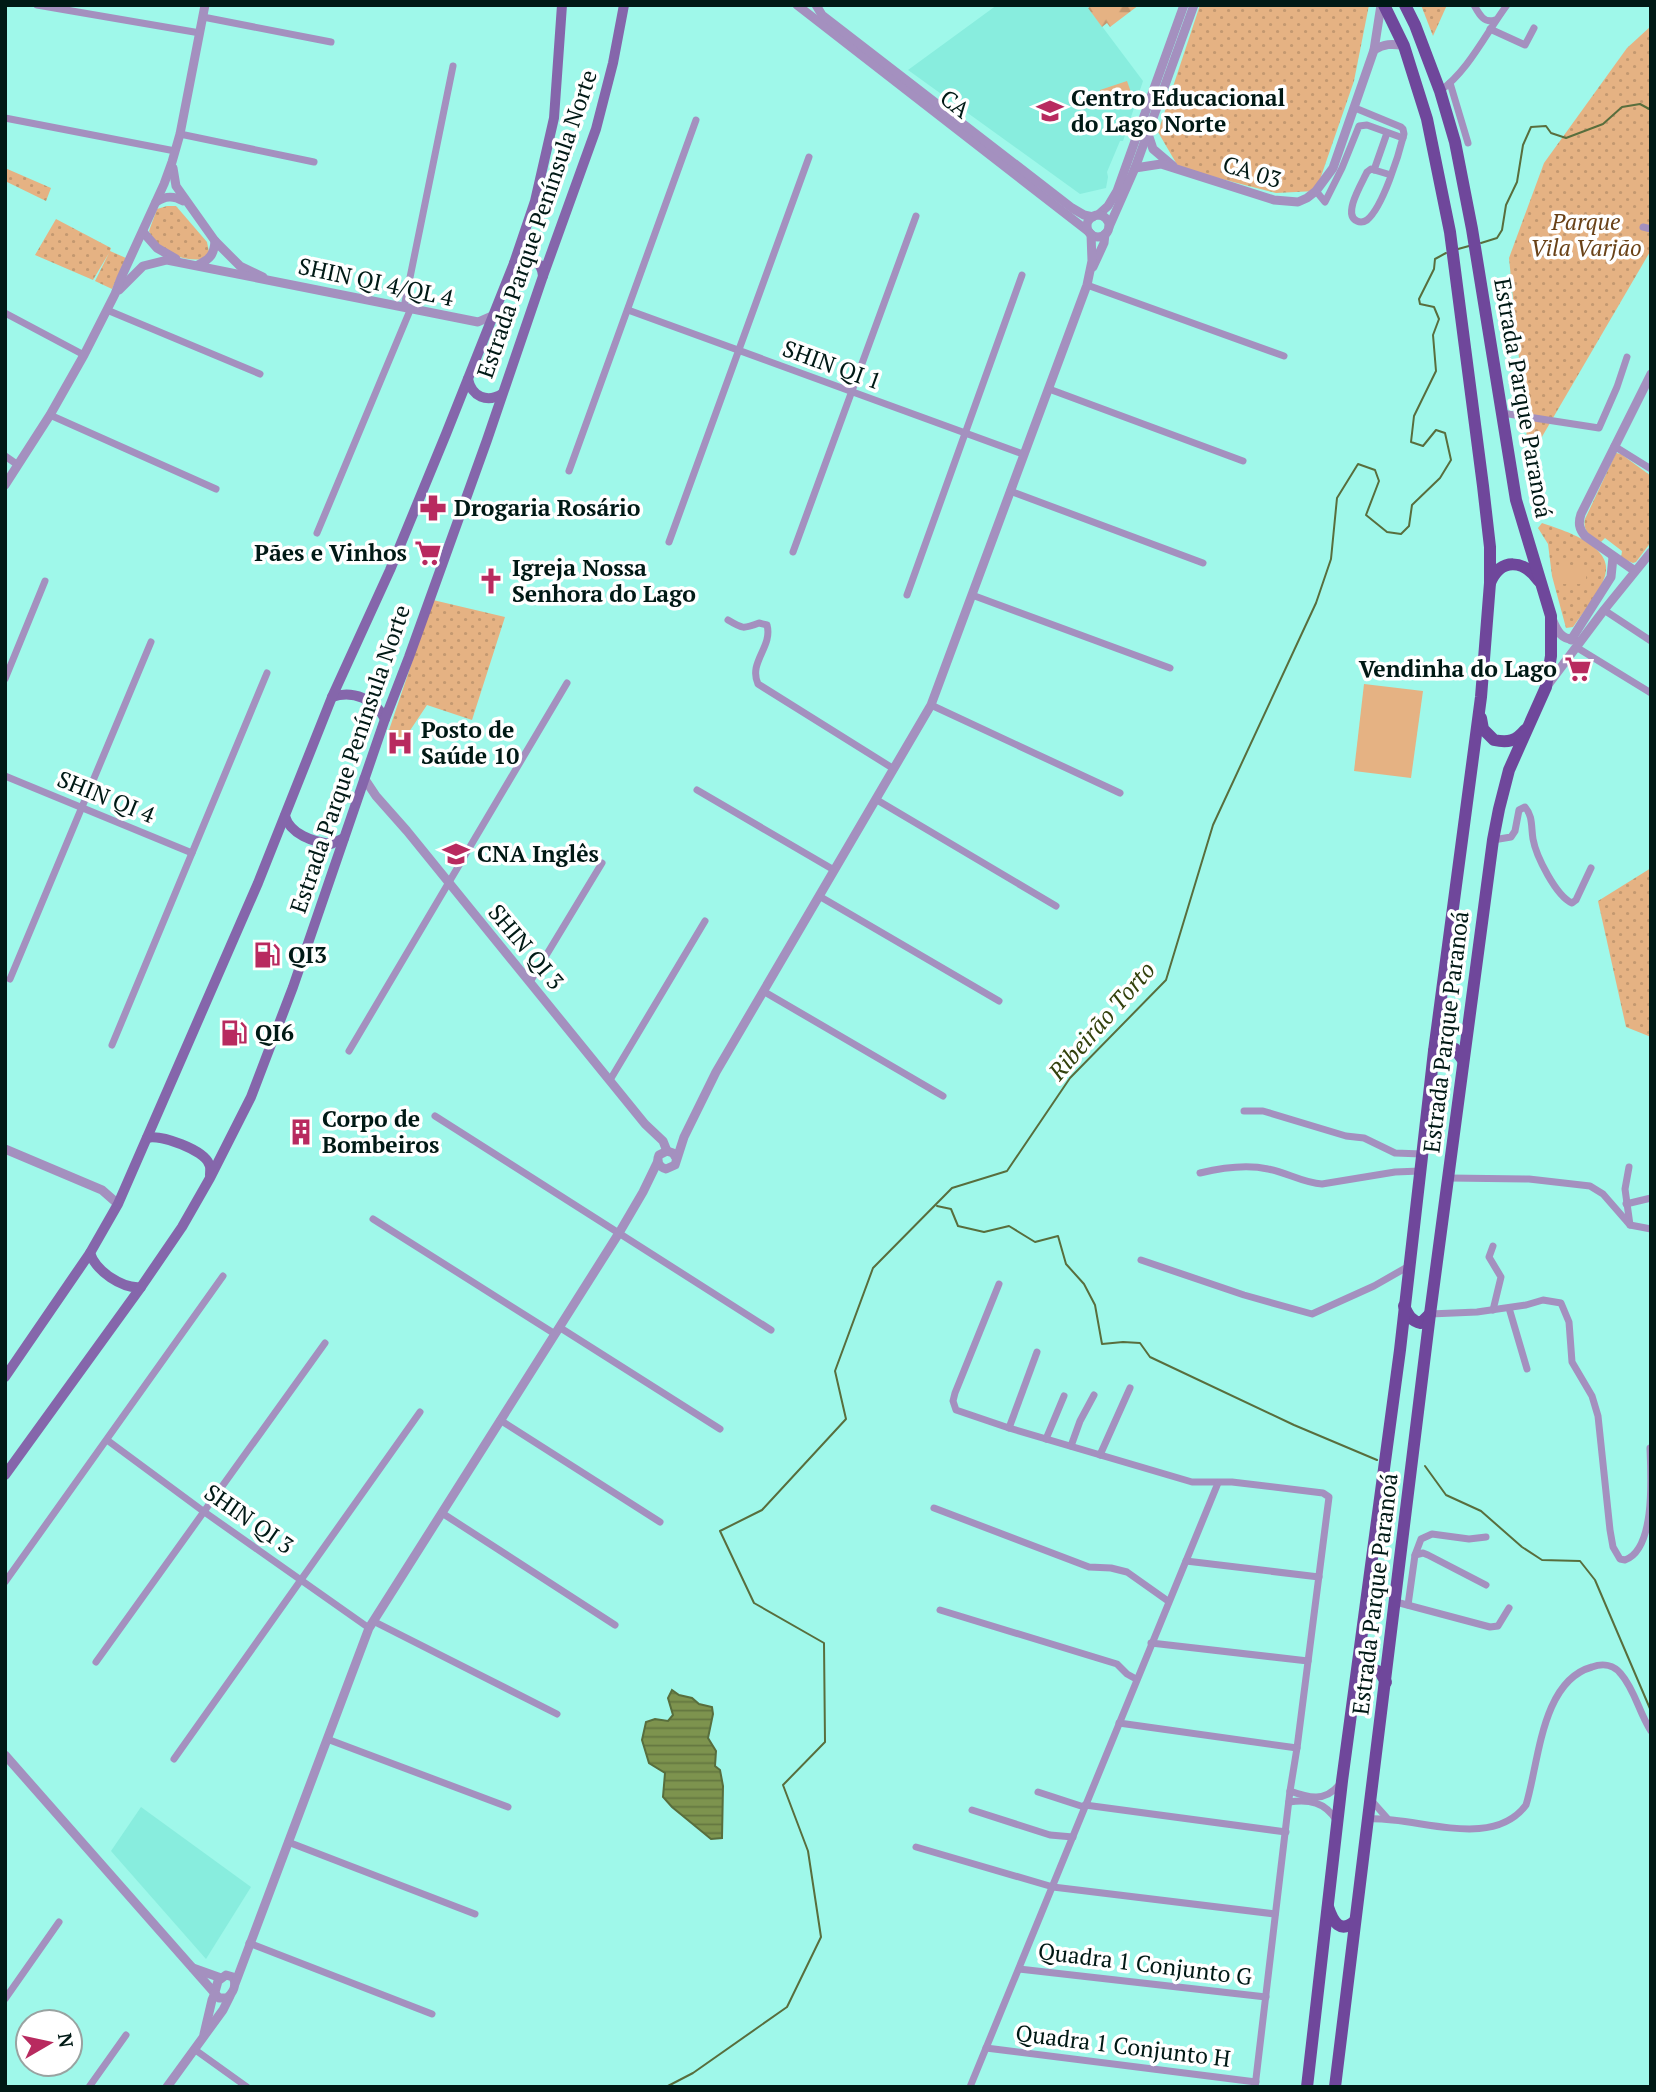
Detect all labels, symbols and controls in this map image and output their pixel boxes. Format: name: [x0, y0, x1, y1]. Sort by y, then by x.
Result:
street label: Estrada Parque Península Norte: [469, 66, 604, 382]
street label: CA: [934, 82, 977, 125]
place label: Centro Educacional do Lago Norte: [1071, 82, 1286, 139]
school or university icon: Centro Educacional do Lago Norte: [1035, 96, 1065, 126]
street label: CA 03: [1219, 148, 1285, 195]
park label: Parque Vila Varjão: [1530, 206, 1642, 263]
street label: SHIN QI 4/QL 4: [296, 250, 457, 313]
street label: Estrada Parque Paranoá: [1487, 275, 1560, 521]
street label: SHIN QI 1: [779, 332, 886, 397]
place label: Drogaria Rosário: [454, 492, 640, 523]
pharmacy icon: Drogaria Rosário: [418, 493, 448, 523]
place label: Pães e Vinhos: [254, 537, 407, 568]
supermarket icon: Pães e Vinhos: [413, 538, 443, 568]
place label: Igreja Nossa Senhora do Lago: [512, 552, 696, 609]
church icon: Igreja Nossa Senhora do Lago: [476, 566, 506, 596]
street label: Estrada Parque Península Norte: [282, 601, 417, 917]
place label: Vendinha do Lago: [1359, 653, 1557, 684]
supermarket icon: Vendinha do Lago: [1563, 654, 1593, 684]
place label: Posto de Saúde 10: [421, 714, 519, 771]
hospital icon: Posto de Saúde 10: [385, 728, 415, 758]
street label: SHIN QI 4: [53, 763, 160, 830]
place label: CNA Inglês: [477, 838, 599, 869]
school or university icon: CNA Inglês: [441, 839, 471, 869]
street label: SHIN QI 3: [482, 897, 571, 996]
street label: Estrada Parque Paranoá: [1415, 909, 1476, 1154]
place label: QI3: [288, 939, 327, 970]
fuel station icon: QI3: [252, 940, 282, 970]
water label: Ribeirão Torto: [1040, 954, 1162, 1087]
place label: QI6: [255, 1017, 294, 1048]
fuel station icon: QI6: [219, 1018, 249, 1048]
place label: Corpo de Bombeiros: [322, 1103, 439, 1160]
building icon: Corpo de Bombeiros: [286, 1117, 316, 1147]
street label: Estrada Parque Paranoá: [1344, 1471, 1405, 1716]
street label: SHIN QI 3: [198, 1476, 300, 1561]
street label: Quadra 1 Conjunto G: [1036, 1935, 1254, 1992]
north arrow: [14, 2008, 84, 2078]
street label: Quadra 1 Conjunto H: [1014, 2017, 1232, 2074]
text: N: [53, 2031, 80, 2050]

